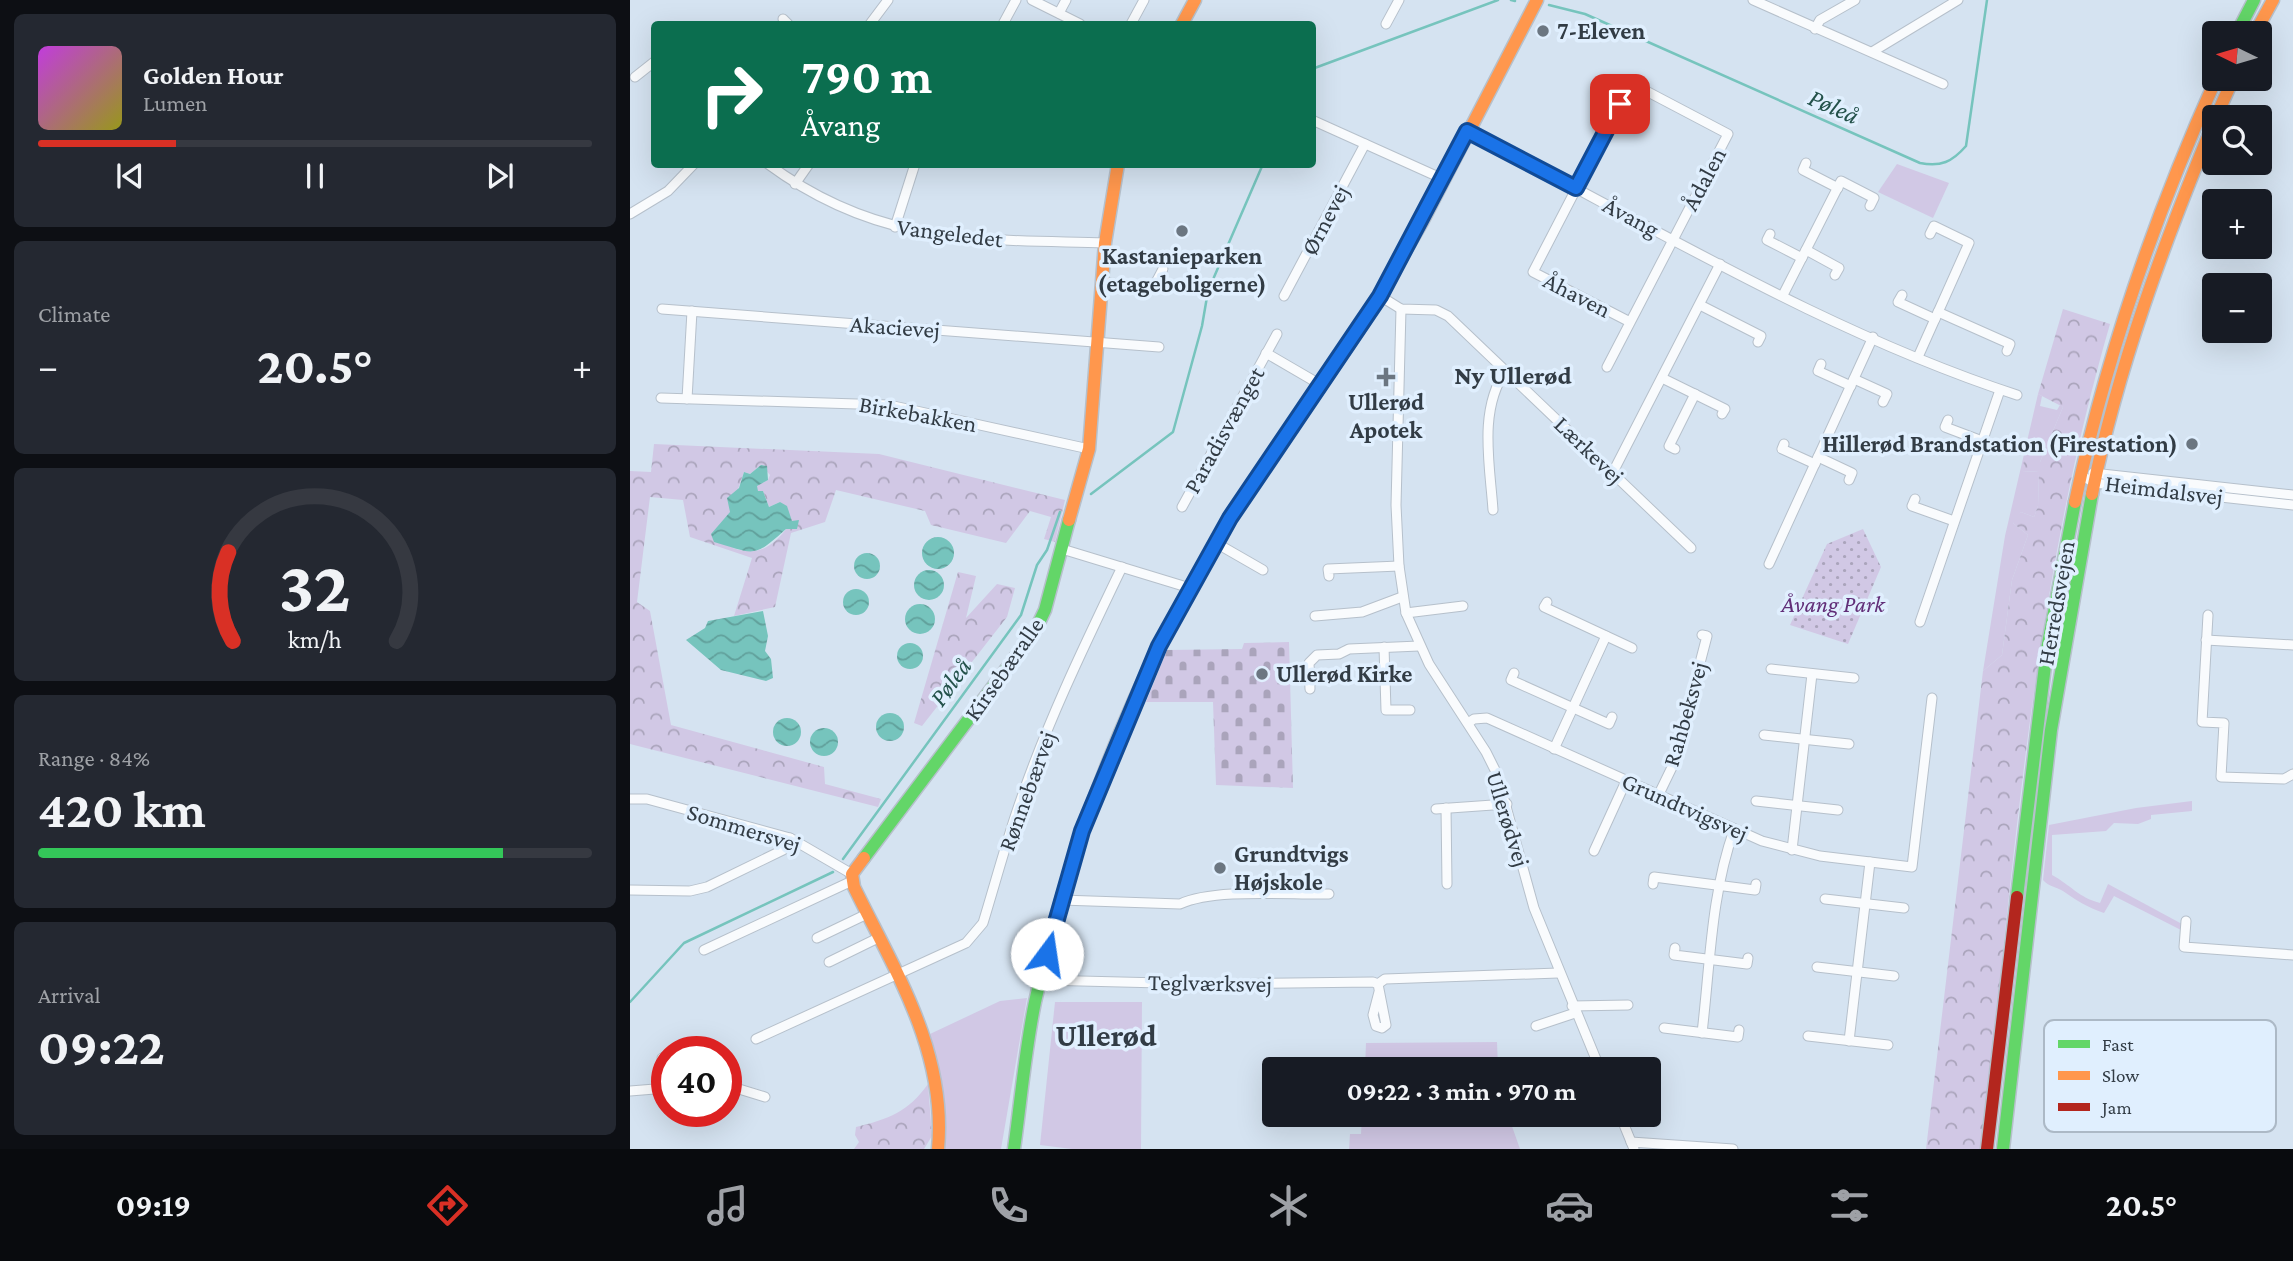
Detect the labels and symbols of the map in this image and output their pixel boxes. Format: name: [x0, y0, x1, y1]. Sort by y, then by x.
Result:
place label: 7-Eleven: [1557, 17, 1645, 44]
north arrow: [2202, 21, 2272, 91]
marker: 7-Eleven: [1535, 23, 1551, 39]
pin: [1590, 74, 1650, 134]
water label: Pøleå: [1804, 83, 1863, 130]
street label: Ådalen: [1676, 143, 1731, 215]
street label: Ørnevej: [1295, 180, 1354, 259]
street label: Åvang: [1599, 191, 1664, 243]
street label: Vangeledet: [896, 213, 1006, 253]
marker: Kastanieparken (etageboligerne): [1174, 223, 1190, 239]
place label: Kastanieparken (etageboligerne): [1097, 242, 1267, 298]
street label: Åhaven: [1539, 266, 1615, 323]
street label: Akacievej: [849, 310, 941, 343]
street label: Paradisvænget: [1178, 361, 1270, 498]
district label: Ny Ullerød: [1454, 361, 1572, 390]
marker: Ullerød Apotek: [1378, 369, 1394, 385]
place label: Ullerød Apotek: [1348, 388, 1424, 443]
street label: Birkebakken: [857, 390, 979, 437]
street label: Lærkevej: [1549, 410, 1630, 489]
place label: Hillerød Brandstation (Firestation): [1822, 430, 2178, 458]
marker: Hillerød Brandstation (Firestation): [2184, 436, 2200, 452]
street label: Heimdalsvej: [2104, 469, 2225, 510]
street label: Herredsvejen: [2031, 538, 2080, 667]
park label: Åvang Park: [1780, 590, 1886, 617]
street label: Kirsebæralle: [958, 612, 1049, 725]
water label: Pøleå: [923, 653, 977, 712]
street label: Rahbeksvej: [1657, 658, 1712, 769]
place label: Ullerød Kirke: [1276, 660, 1412, 687]
marker: Ullerød Kirke: [1254, 666, 1270, 682]
street label: Rønnebærvej: [992, 727, 1061, 855]
street label: Grundtvigsvej: [1618, 767, 1752, 846]
street label: Ullerødvej: [1481, 768, 1536, 870]
street label: Sommersvej: [684, 797, 804, 858]
place label: Grundtvigs Højskole: [1234, 840, 1349, 896]
marker: Grundtvigs Højskole: [1212, 860, 1228, 876]
position arrow: [1010, 917, 1084, 991]
street label: Teglværksvej: [1148, 968, 1272, 997]
district label: Ullerød: [1055, 1017, 1157, 1053]
legend: [2044, 1020, 2276, 1132]
text: Fast: [2102, 1034, 2134, 1055]
speed limit sign: 40: [651, 1036, 742, 1127]
text: Slow: [2102, 1065, 2139, 1086]
text: Jam: [2100, 1097, 2132, 1118]

